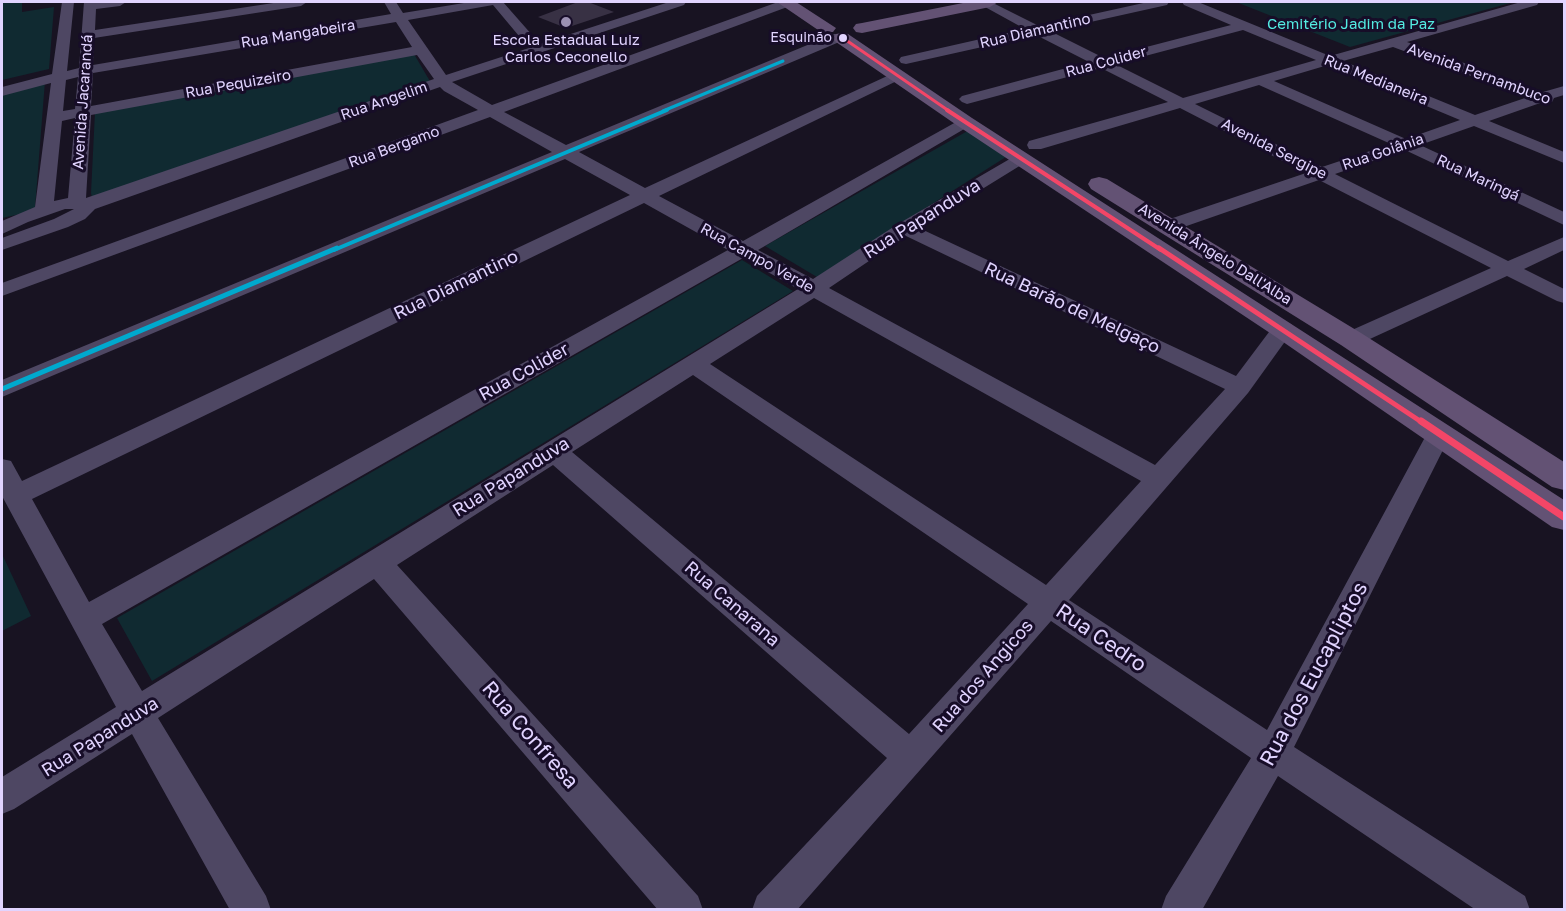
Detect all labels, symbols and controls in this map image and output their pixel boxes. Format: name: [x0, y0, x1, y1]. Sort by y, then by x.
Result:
street label: Rua Diamantino: [978, 9, 1092, 53]
marker: Escola Estadual Luiz Carlos Ceconello: [559, 15, 573, 29]
park label: Cemitério Jadim da Paz: [1267, 15, 1435, 33]
street label: Rua Mangabeira: [239, 16, 357, 52]
place label: Esquinão: [770, 30, 832, 46]
place label: Escola Estadual Luiz Carlos Ceconello: [492, 31, 640, 66]
marker: Esquinão: [837, 32, 849, 44]
street label: Avenida Jacarandá: [69, 34, 97, 170]
street label: Avenida Pernambuco: [1405, 40, 1553, 108]
street label: Rua Colider: [1064, 43, 1148, 81]
street label: Rua Medianeira: [1321, 51, 1431, 109]
street label: Rua Pequizeiro: [184, 66, 292, 102]
street label: Rua Angelim: [338, 78, 430, 124]
street label: Avenida Sergipe: [1218, 115, 1330, 183]
street label: Rua Bergamo: [346, 122, 442, 172]
street label: Rua Goiânia: [1340, 130, 1426, 174]
street label: Rua Maringá: [1434, 151, 1522, 205]
street label: Rua Papanduva: [860, 175, 984, 263]
street label: Avenida Ângelo Dall'Alba: [1135, 199, 1295, 309]
street label: Rua Campo Verde: [697, 219, 817, 297]
street label: Rua Diamantino: [390, 246, 522, 324]
street label: Rua Barão de Melgaço: [981, 258, 1163, 358]
street label: Rua Colider: [475, 338, 573, 406]
street label: Rua Papanduva: [449, 433, 573, 521]
street label: Rua Canarana: [680, 557, 784, 651]
street label: Rua dos Eucapliptos: [1255, 578, 1373, 770]
street label: Rua Cedro: [1051, 599, 1151, 677]
street label: Rua dos Angicos: [928, 615, 1038, 737]
street label: Rua Confresa: [476, 676, 584, 794]
street label: Rua Papanduva: [38, 693, 162, 781]

